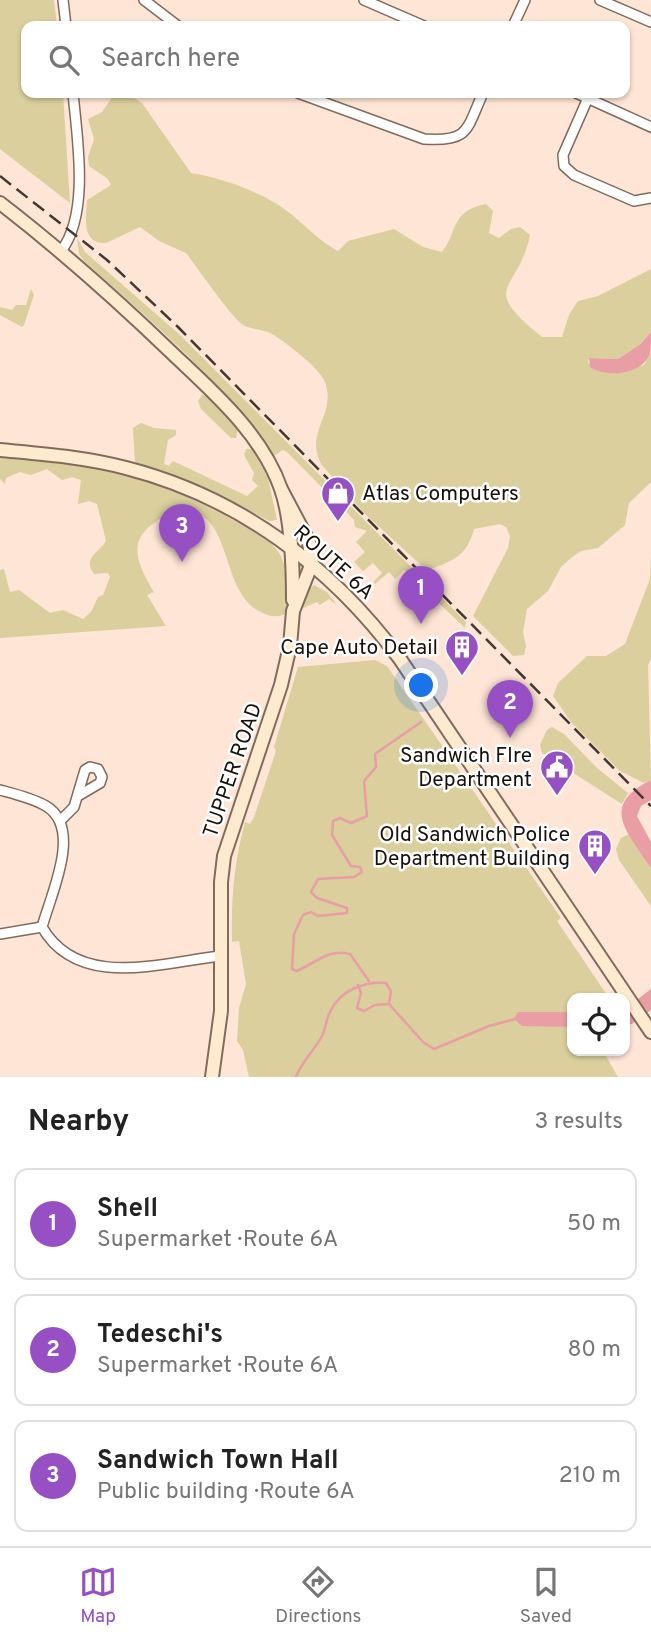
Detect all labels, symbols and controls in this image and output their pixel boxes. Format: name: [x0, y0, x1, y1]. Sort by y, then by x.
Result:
search box: [21, 21, 630, 98]
icon: search: [45, 41, 83, 79]
text: Search here: [101, 43, 240, 76]
shop icon: Atlas Computers: [319, 474, 357, 523]
place label: Atlas Computers: [362, 481, 519, 508]
pin: 3: [159, 504, 205, 562]
street label: ROUTE 6A: [287, 520, 379, 607]
pin: 1: [398, 566, 444, 624]
building icon: Cape Auto Detail: [443, 628, 481, 677]
place label: Cape Auto Detail: [280, 635, 438, 662]
your location: [404, 668, 438, 702]
pin: 2: [487, 680, 533, 738]
street label: TUPPER ROAD: [198, 699, 269, 842]
place label: Sandwich FIre Department: [400, 743, 532, 794]
public building icon: Sandwich FIre Department: [538, 748, 576, 797]
place label: Old Sandwich Police Department Building: [374, 822, 570, 873]
building icon: Old Sandwich Police Department Building: [576, 827, 614, 876]
map controls: [567, 993, 630, 1056]
button: locate: [567, 993, 630, 1056]
text: Nearby: [28, 1104, 129, 1141]
text: 3 results: [534, 1108, 623, 1137]
text: Shell: [97, 1193, 158, 1226]
text: 1: [48, 1210, 58, 1239]
text: 50 m: [567, 1210, 621, 1239]
text: Supermarket · Route 6A: [97, 1226, 338, 1255]
text: Tedeschi's: [97, 1319, 223, 1352]
text: 2: [46, 1336, 60, 1365]
text: 80 m: [568, 1336, 621, 1365]
text: Supermarket · Route 6A: [97, 1352, 338, 1381]
text: Sandwich Town Hall: [97, 1445, 339, 1478]
text: 3: [46, 1462, 60, 1491]
text: 210 m: [559, 1462, 621, 1491]
text: Public building · Route 6A: [97, 1478, 355, 1507]
tab: Map: [79, 1563, 117, 1629]
tab: Directions: [275, 1563, 362, 1629]
tab: Saved: [520, 1563, 572, 1629]

